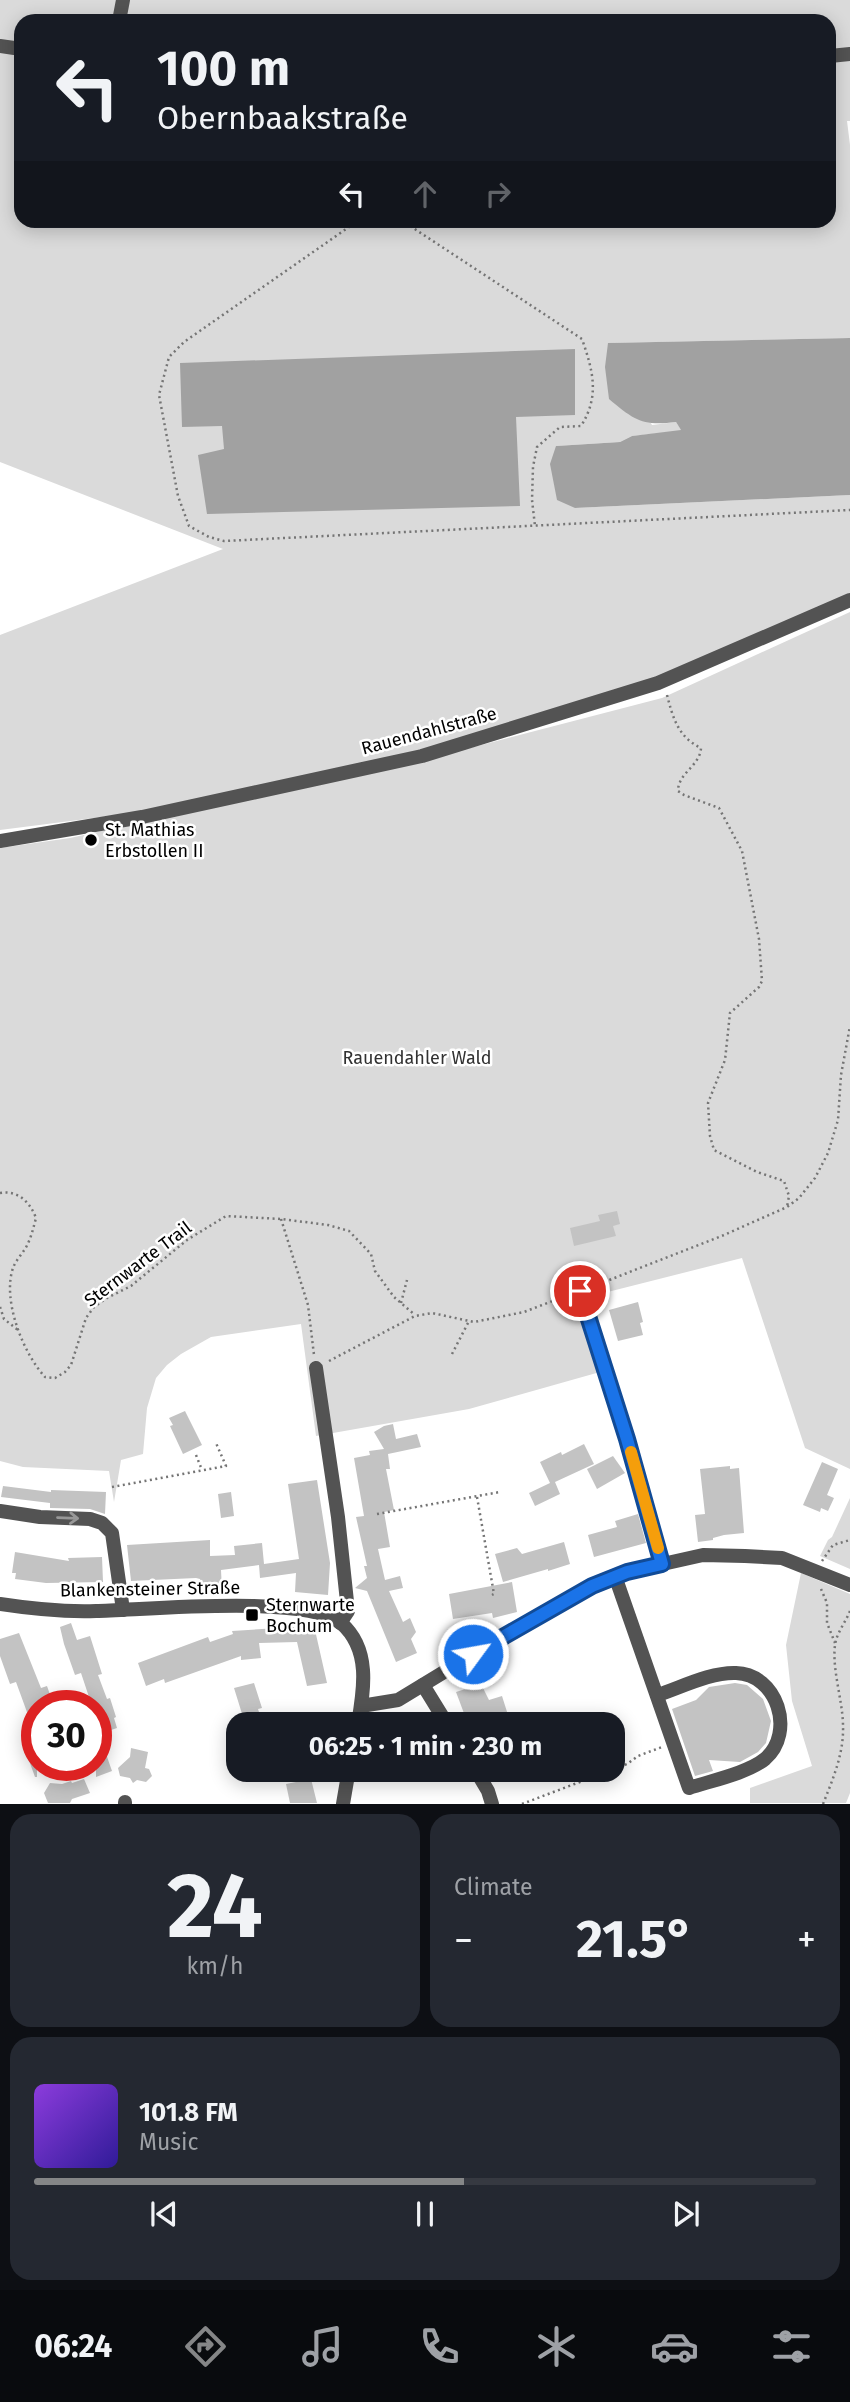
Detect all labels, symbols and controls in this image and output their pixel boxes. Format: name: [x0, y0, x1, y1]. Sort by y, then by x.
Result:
text: 100 m: [157, 39, 290, 98]
icon: left: [42, 42, 133, 133]
text: Obernbaakstraße: [157, 99, 408, 137]
icon: left: [333, 175, 371, 213]
icon: ahead: [406, 175, 444, 213]
icon: right: [479, 175, 517, 213]
street label: Rauendahlstraße: [359, 702, 499, 760]
place label: St. Mathias Erbstollen II: [105, 819, 203, 862]
marker: St. Mathias Erbstollen II: [83, 832, 99, 848]
park label: Rauendahler Wald: [342, 1047, 492, 1069]
street label: Sternwarte Trail: [80, 1216, 196, 1312]
pin: [550, 1261, 610, 1321]
icon: arrive: [561, 1272, 599, 1310]
one-way arrow: [56, 1512, 79, 1525]
street label: Blankensteiner Straße: [60, 1576, 240, 1602]
place label: Sternwarte Bochum: [266, 1594, 355, 1637]
marker: Sternwarte Bochum: [244, 1607, 260, 1623]
position arrow: [436, 1617, 510, 1691]
speed limit sign: 30: [21, 1690, 112, 1781]
text: 06:25 · 1 min · 230 m: [309, 1731, 542, 1762]
text: 24: [167, 1852, 263, 1961]
text: Climate: [454, 1873, 533, 1901]
text: 21.5°: [576, 1908, 694, 1971]
text: −: [454, 1917, 473, 1963]
text: +: [797, 1917, 816, 1963]
text: km/h: [187, 1952, 243, 1980]
text: 101.8 FM: [139, 2097, 238, 2128]
text: Music: [139, 2128, 199, 2156]
icon: previous: [145, 2195, 183, 2233]
icon: pause: [406, 2195, 444, 2233]
icon: next: [667, 2195, 705, 2233]
icon: directions: [181, 2322, 230, 2371]
icon: music: [298, 2322, 347, 2371]
icon: phone: [415, 2322, 464, 2371]
icon: climate: [532, 2322, 581, 2371]
icon: car: [650, 2322, 699, 2371]
icon: filters: [767, 2322, 816, 2371]
text: 06:24: [34, 2327, 112, 2365]

